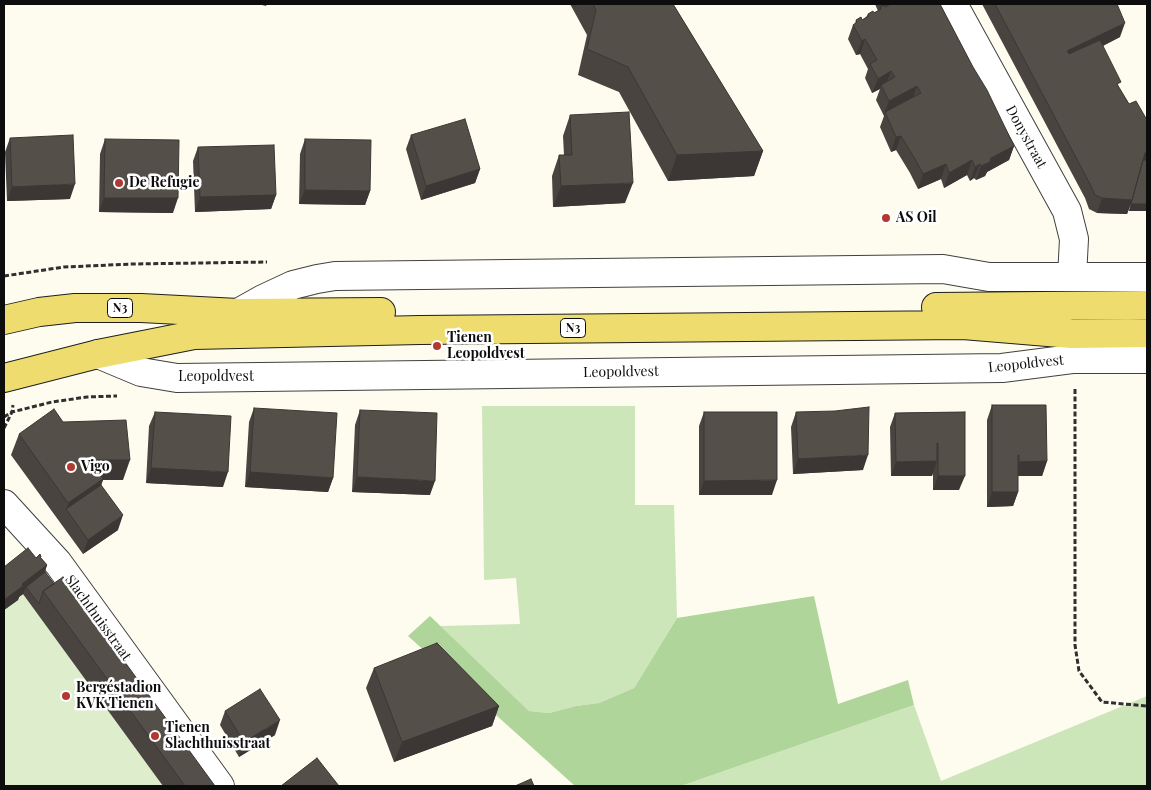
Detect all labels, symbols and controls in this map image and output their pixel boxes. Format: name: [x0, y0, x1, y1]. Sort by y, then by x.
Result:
street label: Donystraat: [1002, 103, 1050, 171]
place label: De Refugie: [129, 175, 200, 191]
marker: De Refugie: [113, 177, 125, 189]
place label: AS Oil: [896, 210, 937, 226]
marker: AS Oil: [880, 212, 892, 224]
road number: N3: [108, 298, 132, 318]
road number: N3: [560, 318, 586, 338]
place label: Tienen Leopoldvest: [447, 330, 525, 362]
marker: Tienen Leopoldvest: [431, 340, 443, 352]
street label: Leopoldvest: [987, 352, 1065, 376]
street label: Leopoldvest: [583, 363, 659, 381]
street label: Leopoldvest: [178, 369, 254, 385]
place label: Vigo: [81, 459, 110, 475]
marker: Vigo: [65, 461, 77, 473]
street label: Slachthuisstraat: [61, 572, 135, 664]
place label: Bergéstadion KVK Tienen: [76, 680, 161, 712]
marker: Bergéstadion KVK Tienen: [60, 690, 72, 702]
place label: Tienen Slachthuisstraat: [165, 720, 270, 752]
marker: Tienen Slachthuisstraat: [149, 730, 161, 742]

